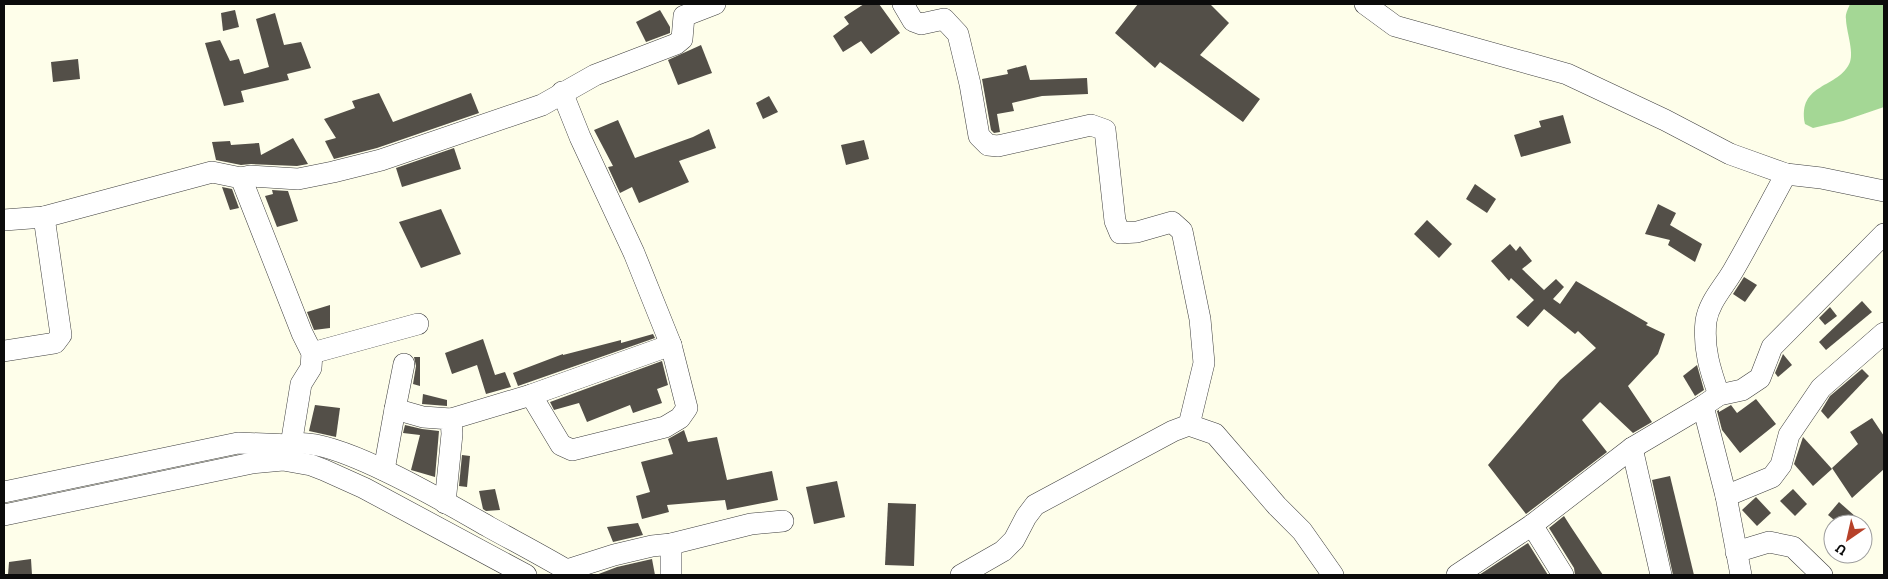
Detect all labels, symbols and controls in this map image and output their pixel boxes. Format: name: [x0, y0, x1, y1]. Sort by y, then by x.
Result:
north arrow: [1823, 514, 1873, 564]
text: U: [1832, 539, 1850, 559]

